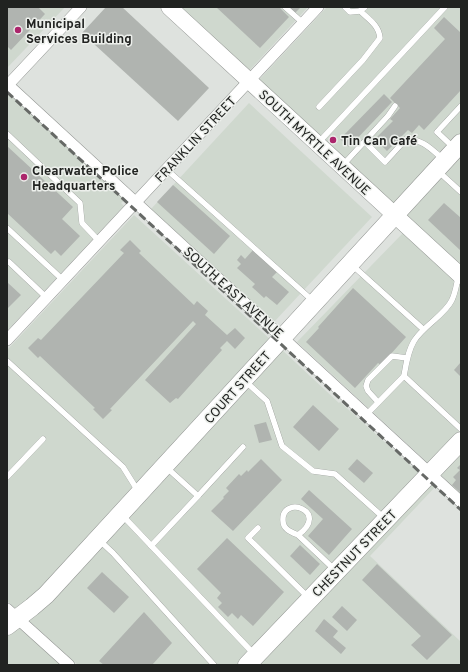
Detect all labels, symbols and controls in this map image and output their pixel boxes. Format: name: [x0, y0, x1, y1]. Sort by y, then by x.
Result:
place label: Municipal Services Building: [26, 17, 132, 48]
marker: Municipal Services Building: [13, 25, 23, 35]
street label: SOUTH MYRTLE AVENUE: [254, 87, 373, 200]
street label: FRANKLIN STREET: [152, 94, 240, 187]
place label: Tin Can Café: [341, 134, 417, 150]
marker: Tin Can Café: [328, 135, 338, 145]
place label: Clearwater Police Headquarters: [32, 164, 139, 195]
marker: Clearwater Police Headquarters: [19, 172, 29, 182]
street label: SOUTH EAST AVENUE: [179, 244, 286, 343]
street label: COURT STREET: [202, 349, 275, 428]
street label: CHESTNUT STREET: [310, 507, 401, 601]

